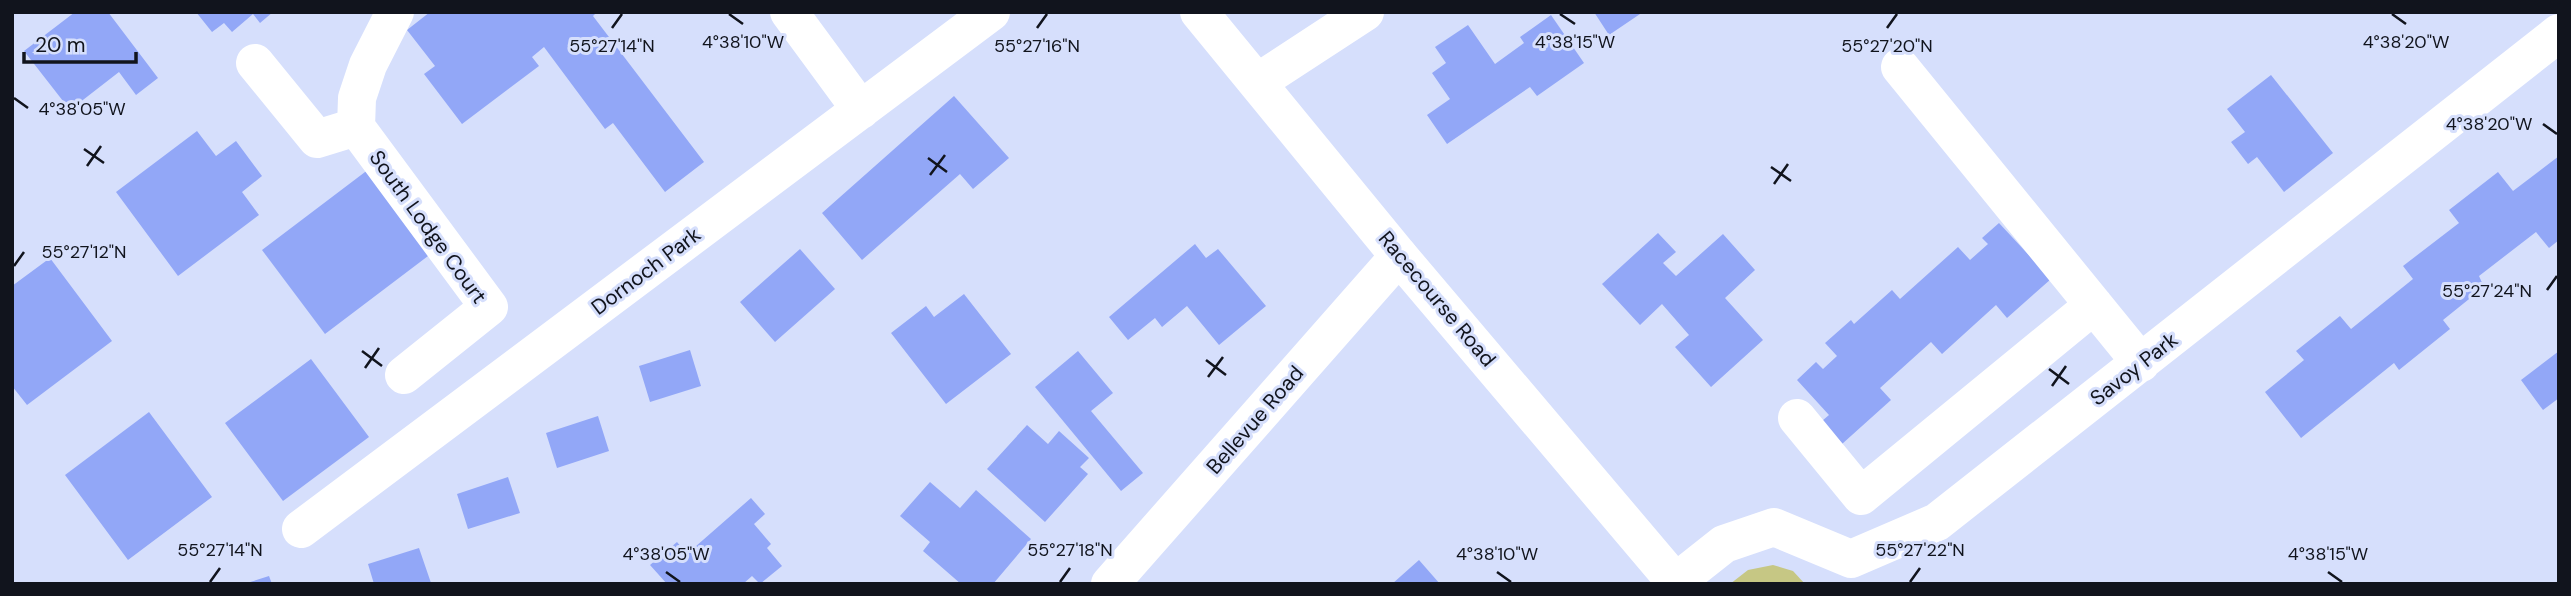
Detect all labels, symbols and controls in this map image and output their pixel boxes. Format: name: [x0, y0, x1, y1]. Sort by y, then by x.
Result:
scale bar: [24, 21, 136, 65]
text: 4°38'10"W: [702, 30, 784, 54]
text: 4°38'15"W: [1535, 30, 1615, 54]
text: 4°38'20"W: [2363, 30, 2449, 54]
text: 20 m: [35, 31, 86, 59]
text: 55°27'14"N: [569, 34, 655, 58]
text: 55°27'16"N: [994, 34, 1080, 58]
text: 55°27'20"N: [1841, 34, 1933, 58]
text: 4°38'05"W: [38, 97, 126, 121]
text: 4°38'20"W: [2446, 112, 2532, 136]
street label: South Lodge Court: [363, 145, 493, 309]
street label: Dornoch Park: [586, 220, 707, 321]
street label: Racecourse Road: [1372, 225, 1502, 373]
text: 55°27'12"N: [42, 240, 126, 264]
text: 55°27'24"N: [2442, 279, 2532, 303]
street label: Savoy Park: [2084, 326, 2184, 412]
street label: Bellevue Road: [1200, 360, 1310, 480]
text: 55°27'14"N: [177, 538, 263, 562]
text: 55°27'18"N: [1027, 538, 1113, 562]
text: 55°27'22"N: [1875, 538, 1965, 562]
text: 4°38'05"W: [622, 542, 710, 566]
text: 4°38'10"W: [1456, 542, 1538, 566]
text: 4°38'15"W: [2288, 542, 2368, 566]

